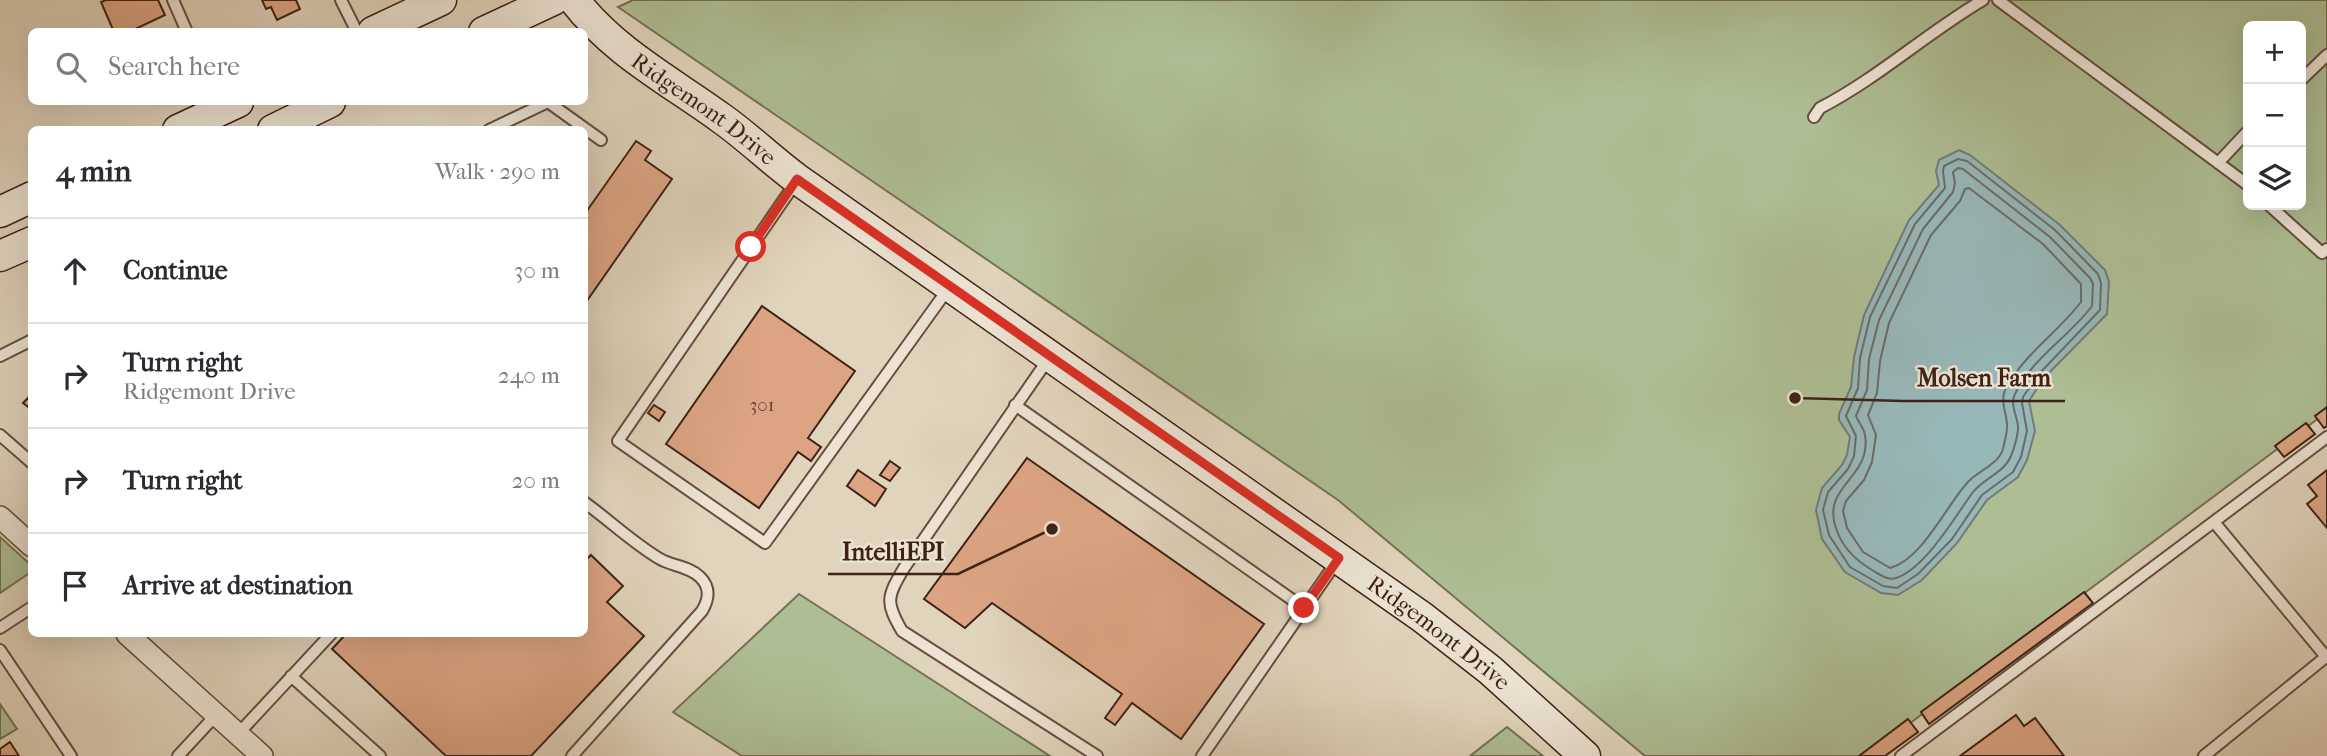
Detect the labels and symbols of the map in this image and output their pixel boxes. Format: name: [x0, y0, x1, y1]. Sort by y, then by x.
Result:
street label: Ridgemont Drive: [626, 47, 781, 171]
route start: [735, 231, 766, 262]
callout: Molsen Farm: [1903, 356, 2065, 401]
text: Molsen Farm: [1917, 364, 2052, 392]
house number: 301: [750, 394, 774, 416]
callout: IntelliEPI: [828, 529, 958, 574]
text: IntelliEPI: [842, 538, 945, 566]
street label: Ridgemont Drive: [1362, 570, 1516, 696]
route end: [1288, 592, 1319, 623]

